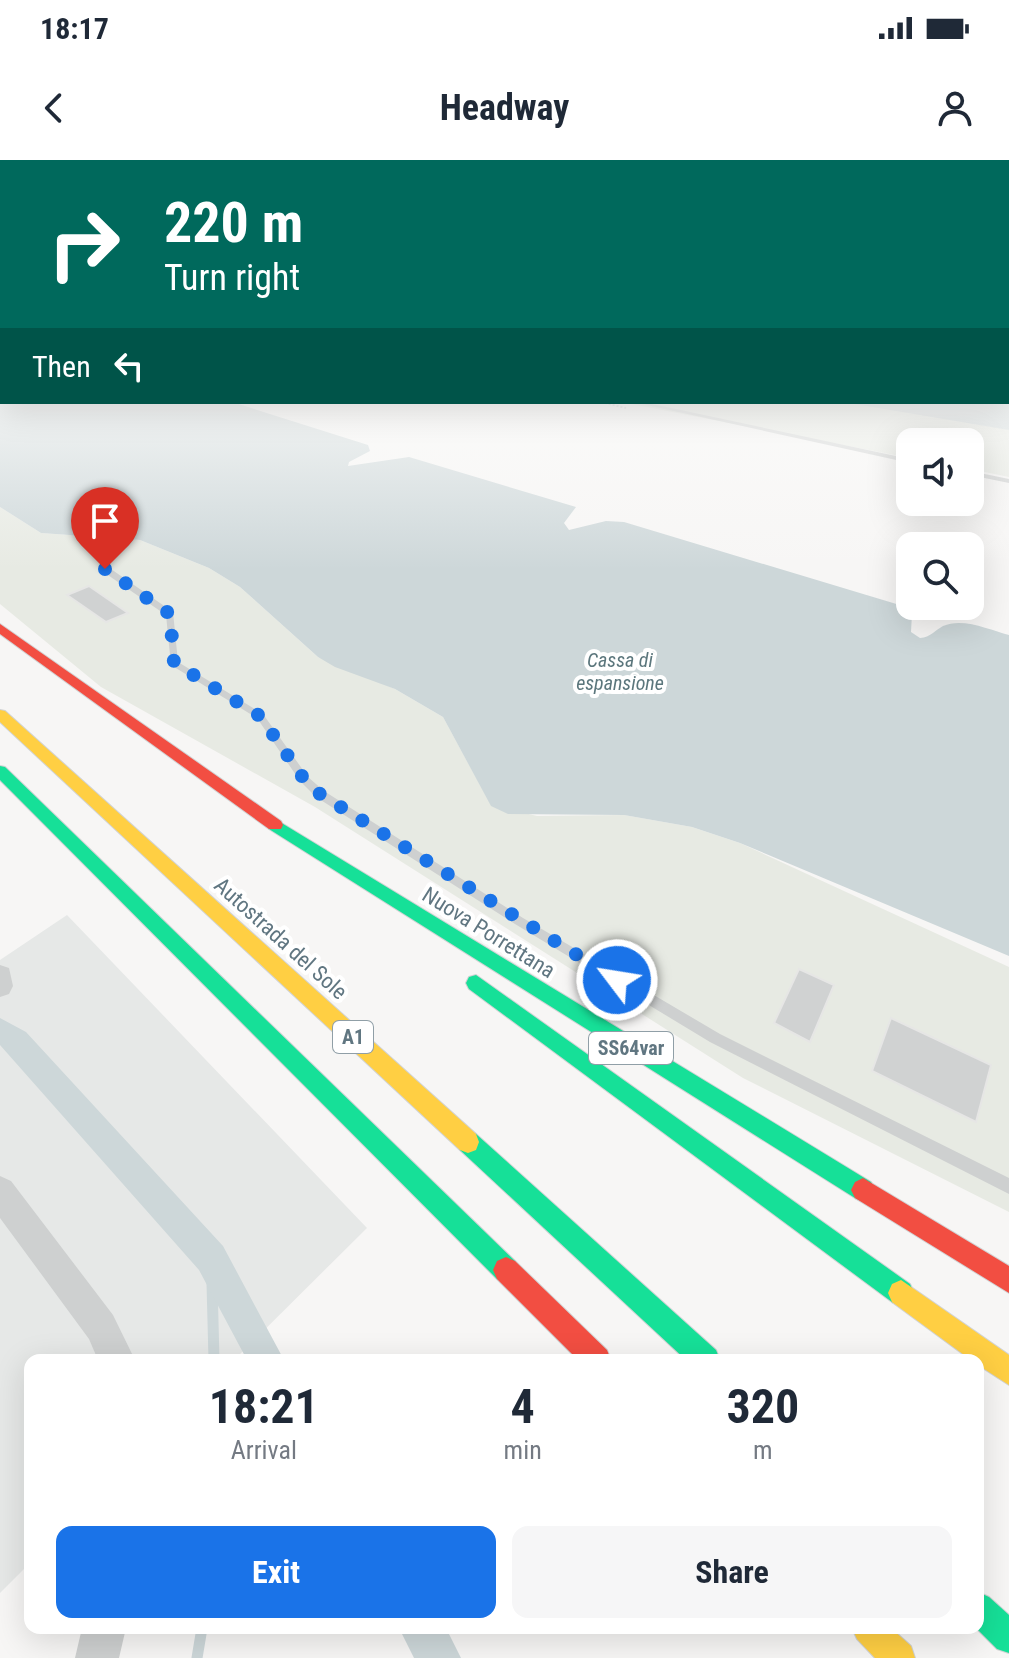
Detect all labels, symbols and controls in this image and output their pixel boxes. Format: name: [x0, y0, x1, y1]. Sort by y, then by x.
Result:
text: 18:17: [40, 11, 109, 46]
icon: back: [32, 86, 76, 130]
icon: person: [933, 86, 977, 130]
text: Headway: [440, 87, 569, 129]
text: 220 m: [164, 190, 303, 256]
icon: right: [32, 192, 136, 296]
text: Turn right: [164, 257, 300, 299]
icon: left: [107, 344, 151, 388]
text: Then: [32, 349, 91, 384]
map controls: [896, 428, 984, 620]
button: sound: [896, 428, 984, 516]
pin: [71, 487, 139, 569]
icon: arrive: [83, 499, 127, 543]
button: search: [896, 532, 984, 620]
water label: Cassa di espansione: [576, 648, 664, 695]
street label: Autostrada del Sole: [209, 872, 352, 1004]
street label: Nuova Porrettana: [418, 882, 560, 983]
position arrow: [575, 938, 659, 1022]
road number: A1: [333, 1021, 373, 1053]
road number: SS64var: [589, 1032, 673, 1064]
text: 18:21: [209, 1378, 319, 1435]
text: 4: [511, 1378, 535, 1435]
text: 320: [726, 1378, 799, 1435]
text: Arrival: [231, 1435, 297, 1465]
text: min: [504, 1435, 542, 1465]
text: m: [753, 1435, 773, 1465]
button: Exit: [56, 1526, 496, 1618]
button: Share: [512, 1526, 952, 1618]

